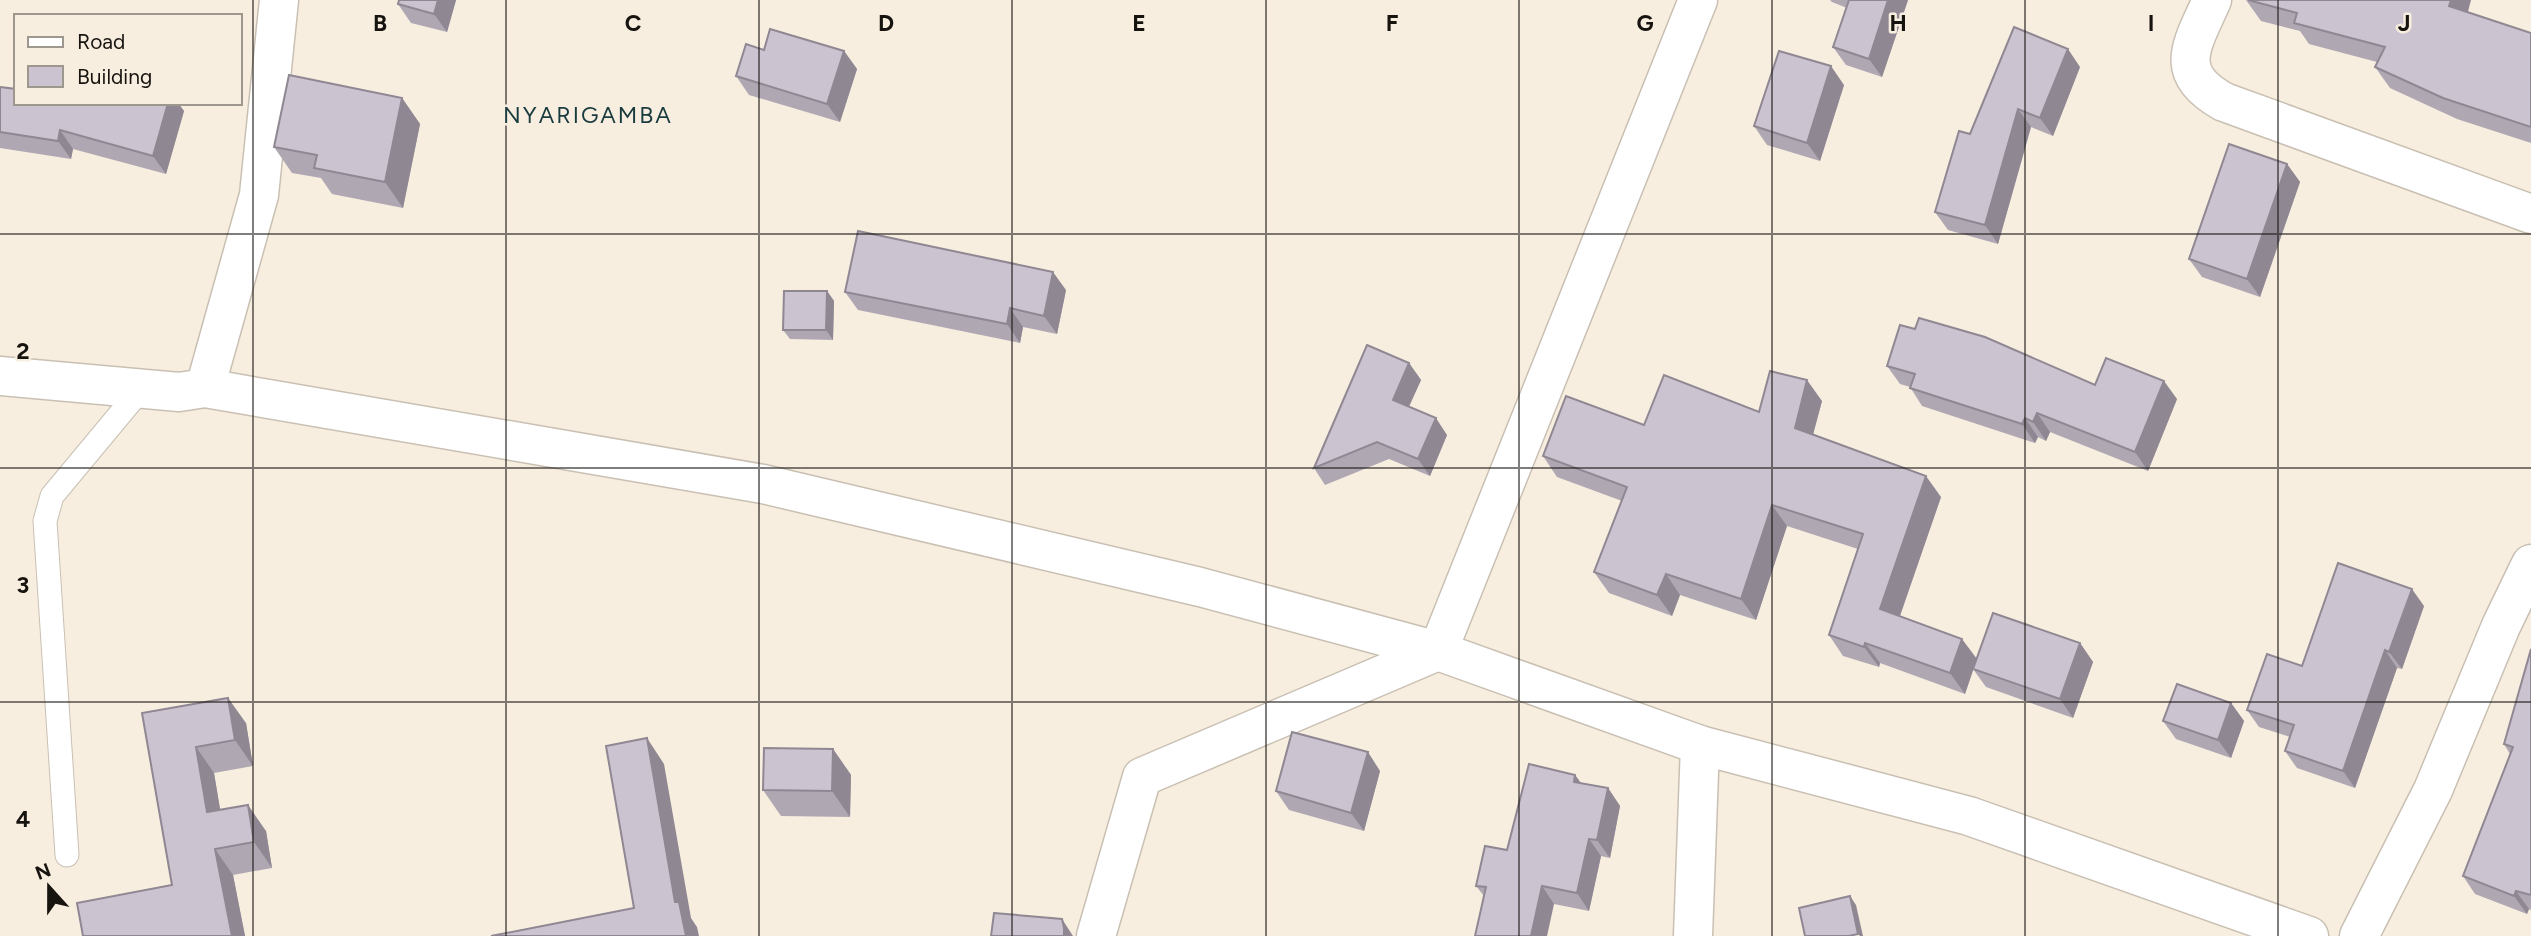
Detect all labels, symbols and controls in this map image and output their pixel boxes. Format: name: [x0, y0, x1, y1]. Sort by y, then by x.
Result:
text: B: [373, 9, 387, 37]
text: C: [625, 9, 642, 37]
text: D: [878, 9, 894, 37]
text: E: [1132, 9, 1146, 37]
text: F: [1386, 9, 1399, 37]
text: G: [1636, 9, 1654, 37]
text: H: [1889, 9, 1907, 37]
text: I: [2148, 9, 2154, 37]
text: J: [2398, 9, 2410, 37]
legend: [14, 14, 242, 105]
text: Road: [77, 29, 125, 54]
text: Building: [77, 64, 152, 89]
district label: NYARIGAMBA: [503, 101, 673, 129]
text: 2: [16, 337, 30, 365]
text: 3: [17, 571, 29, 599]
text: 4: [16, 805, 30, 833]
north arrow: [14, 852, 84, 922]
text: N: [32, 858, 54, 885]

